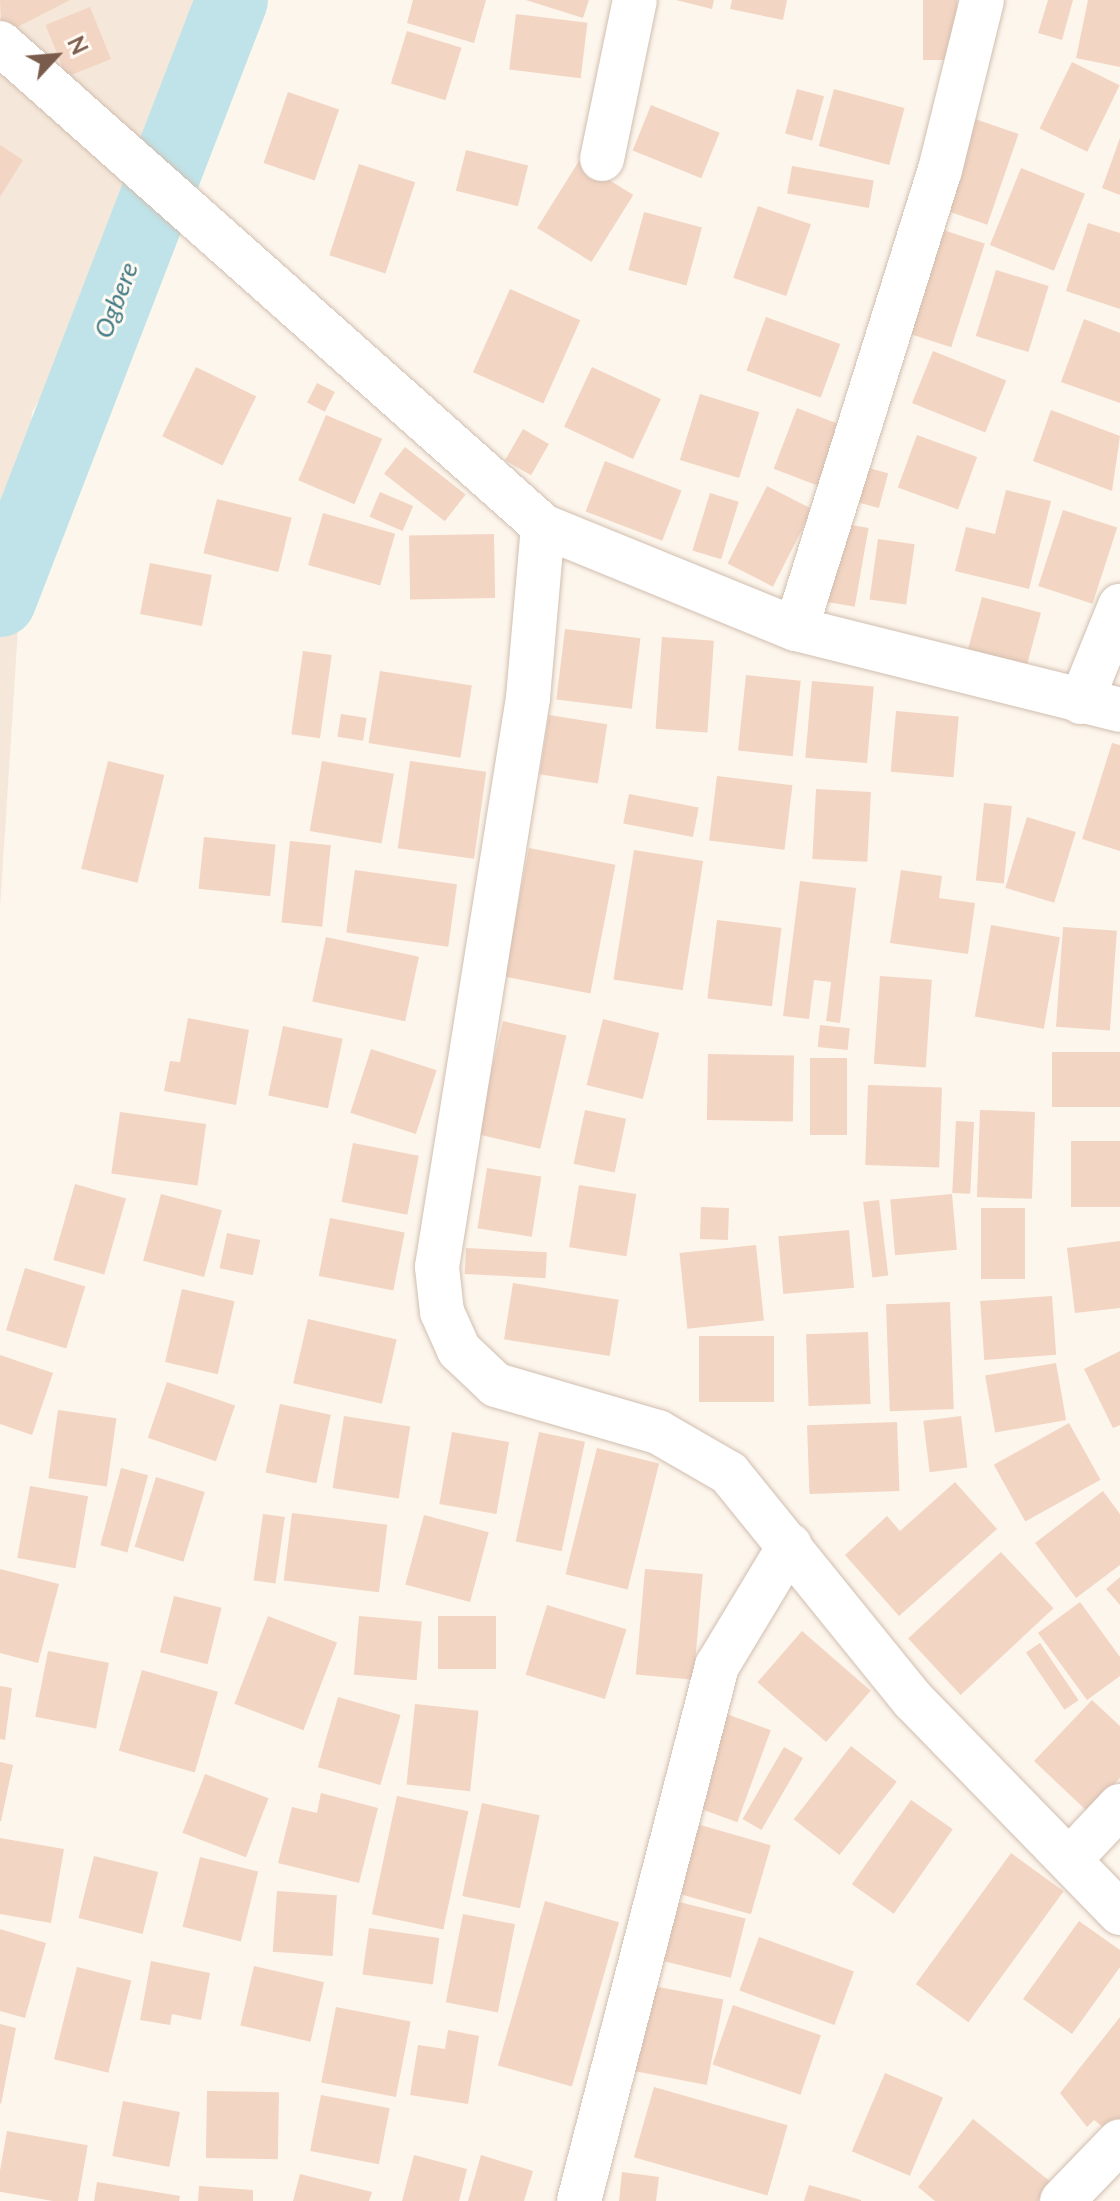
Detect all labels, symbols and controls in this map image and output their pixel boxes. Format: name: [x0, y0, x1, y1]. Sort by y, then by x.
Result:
north arrow: [16, 16, 96, 96]
text: N: [62, 32, 94, 59]
water label: Ogbere: [87, 258, 145, 342]

